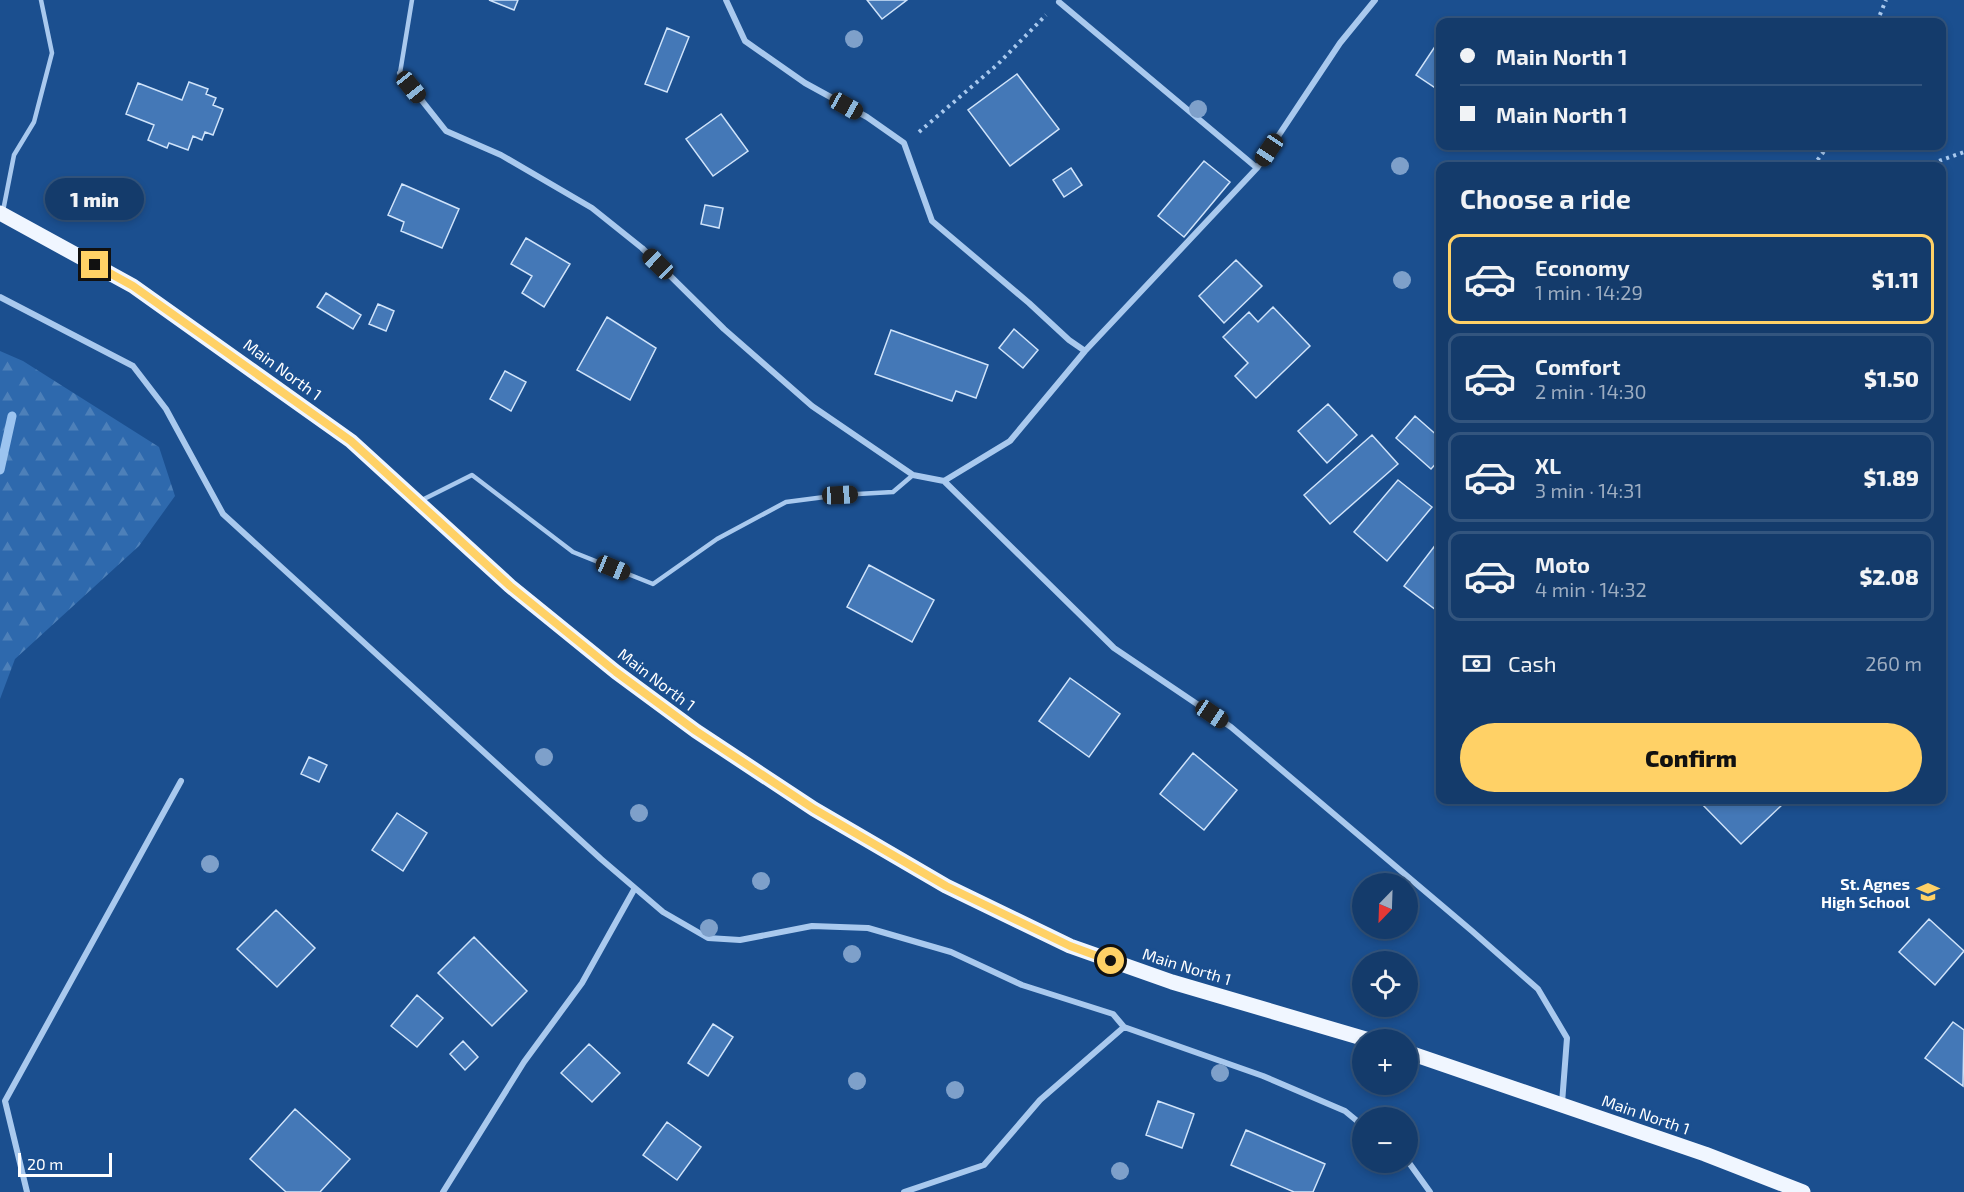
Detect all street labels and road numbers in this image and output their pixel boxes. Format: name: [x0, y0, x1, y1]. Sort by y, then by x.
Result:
street label: Main North 1: [240, 334, 326, 404]
street label: Main North 1: [615, 644, 699, 714]
street label: Main North 1: [1140, 944, 1234, 988]
street label: Main North 1: [1600, 1090, 1692, 1138]

